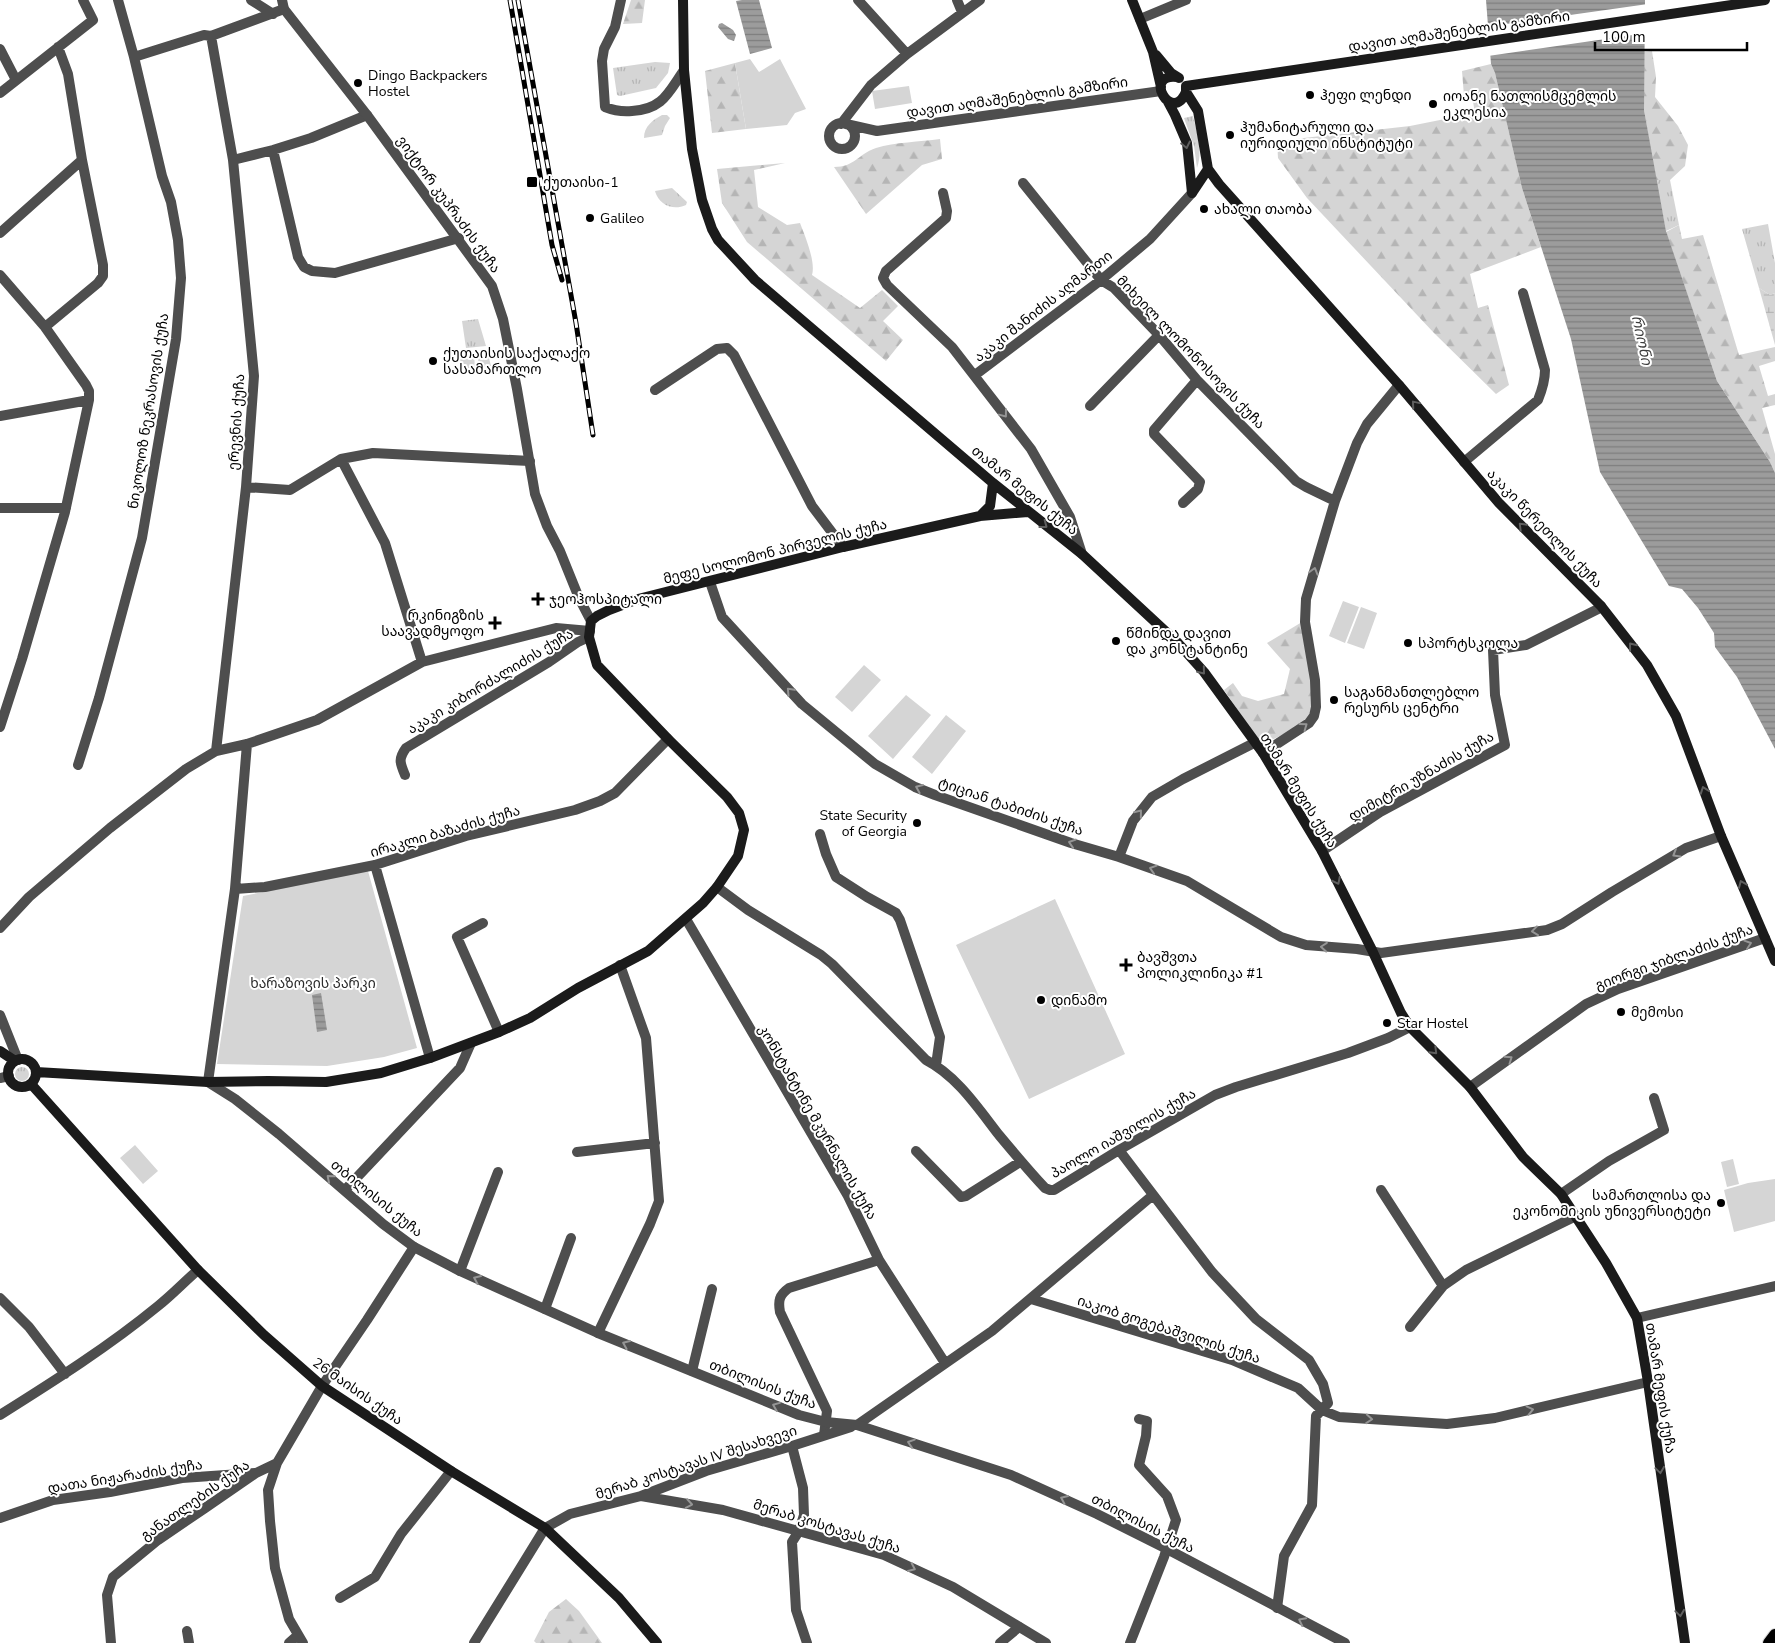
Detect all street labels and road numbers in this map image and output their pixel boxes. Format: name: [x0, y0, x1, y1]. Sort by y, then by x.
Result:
street label: დავით აღმაშენებლის გამზირი: [1347, 7, 1571, 56]
street label: დავით აღმაშენებლის გამზირი: [905, 73, 1129, 122]
street label: ვიქტორ კუპრაძის ქუჩა: [392, 132, 505, 277]
street label: აკაკი შანიძის აღმართი: [970, 246, 1116, 366]
street label: მიხეილ ლომონოსოვის ქუჩა: [1112, 272, 1269, 433]
street label: ნიკოლოზ ნეკრასოვის ქუჩა: [124, 312, 173, 510]
street label: ერევნის ქუჩა: [224, 373, 249, 471]
street label: თამარ მეფის ქუჩა: [967, 441, 1082, 539]
street label: აკაკი წერეთლის ქუჩა: [1483, 465, 1607, 592]
street label: მეფე სოლომონ პირველის ქუჩა: [661, 514, 889, 589]
street label: აკაკი კიბორძალიძის ქუჩა: [404, 624, 577, 739]
street label: დიმიტრი უზნაძის ქუჩა: [1345, 727, 1497, 826]
street label: თამარ მეფის ქუჩა: [1255, 729, 1342, 851]
street label: ტიციან ტაბიძის ქუჩა: [936, 773, 1086, 840]
street label: ირაკლი ბაზაძის ქუჩა: [368, 801, 522, 862]
street label: გიორგი ჯიბლაძის ქუჩა: [1593, 920, 1756, 995]
street label: კონსტანტინე მკურნალის ქუჩა: [754, 1021, 881, 1223]
street label: პაოლო იაშვილის ქუჩა: [1047, 1084, 1199, 1183]
street label: თბილისის ქუჩა: [327, 1155, 427, 1241]
street label: იაკობ გოგებაშვილის ქუჩა: [1075, 1291, 1263, 1368]
street label: თამარ მეფის ქუჩა: [1641, 1321, 1680, 1455]
street label: 26 მაისის ქუჩა: [309, 1353, 407, 1430]
street label: თბილისის ქუჩა: [706, 1355, 819, 1414]
street label: მერაბ კოსტავას IV შესახვევი: [593, 1421, 799, 1504]
street label: დათა ნიჟარაძის ქუჩა: [46, 1455, 204, 1498]
street label: განათლების ქუჩა: [137, 1456, 254, 1545]
street label: თბილისის ქუჩა: [1088, 1489, 1198, 1558]
street label: მერაბ კოსტავას ქუჩა: [751, 1495, 903, 1558]

